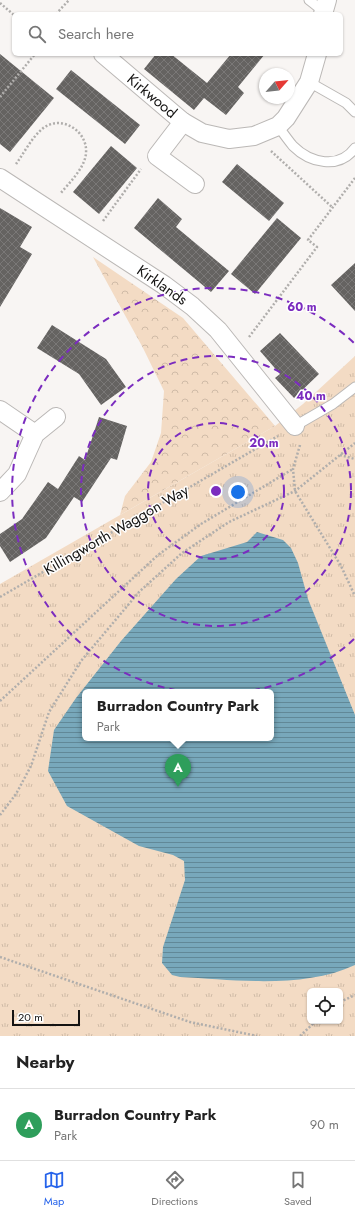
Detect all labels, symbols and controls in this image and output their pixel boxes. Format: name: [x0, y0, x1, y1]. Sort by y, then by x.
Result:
search box: [12, 12, 343, 56]
icon: search: [26, 23, 48, 45]
text: Search here: [58, 23, 134, 45]
north arrow: [259, 68, 295, 104]
street label: Kirkwood: [122, 69, 182, 123]
street label: Kirklands: [132, 260, 192, 310]
text: 60 m: [287, 298, 317, 316]
text: 40 m: [296, 387, 326, 405]
text: 20 m: [249, 434, 279, 452]
street label: Killingworth Waggon Way: [39, 479, 193, 581]
your location: [228, 482, 248, 502]
centre of rings: [209, 484, 223, 498]
popup: [82, 689, 274, 741]
text: Burradon Country Park: [97, 695, 259, 717]
text: Park: [97, 717, 120, 736]
pin: A: [165, 754, 191, 787]
map controls: [307, 988, 343, 1024]
button: locate: [307, 988, 343, 1024]
scale bar: [12, 1008, 80, 1027]
text: 20 m: [18, 1009, 43, 1025]
text: Nearby: [16, 1050, 74, 1074]
text: Burradon Country Park: [54, 1104, 216, 1126]
text: A: [24, 1115, 34, 1134]
text: 90 m: [310, 1115, 339, 1134]
text: Park: [54, 1126, 77, 1145]
tab: Map: [43, 1169, 65, 1209]
tab: Directions: [151, 1169, 198, 1209]
tab: Saved: [284, 1169, 312, 1209]

